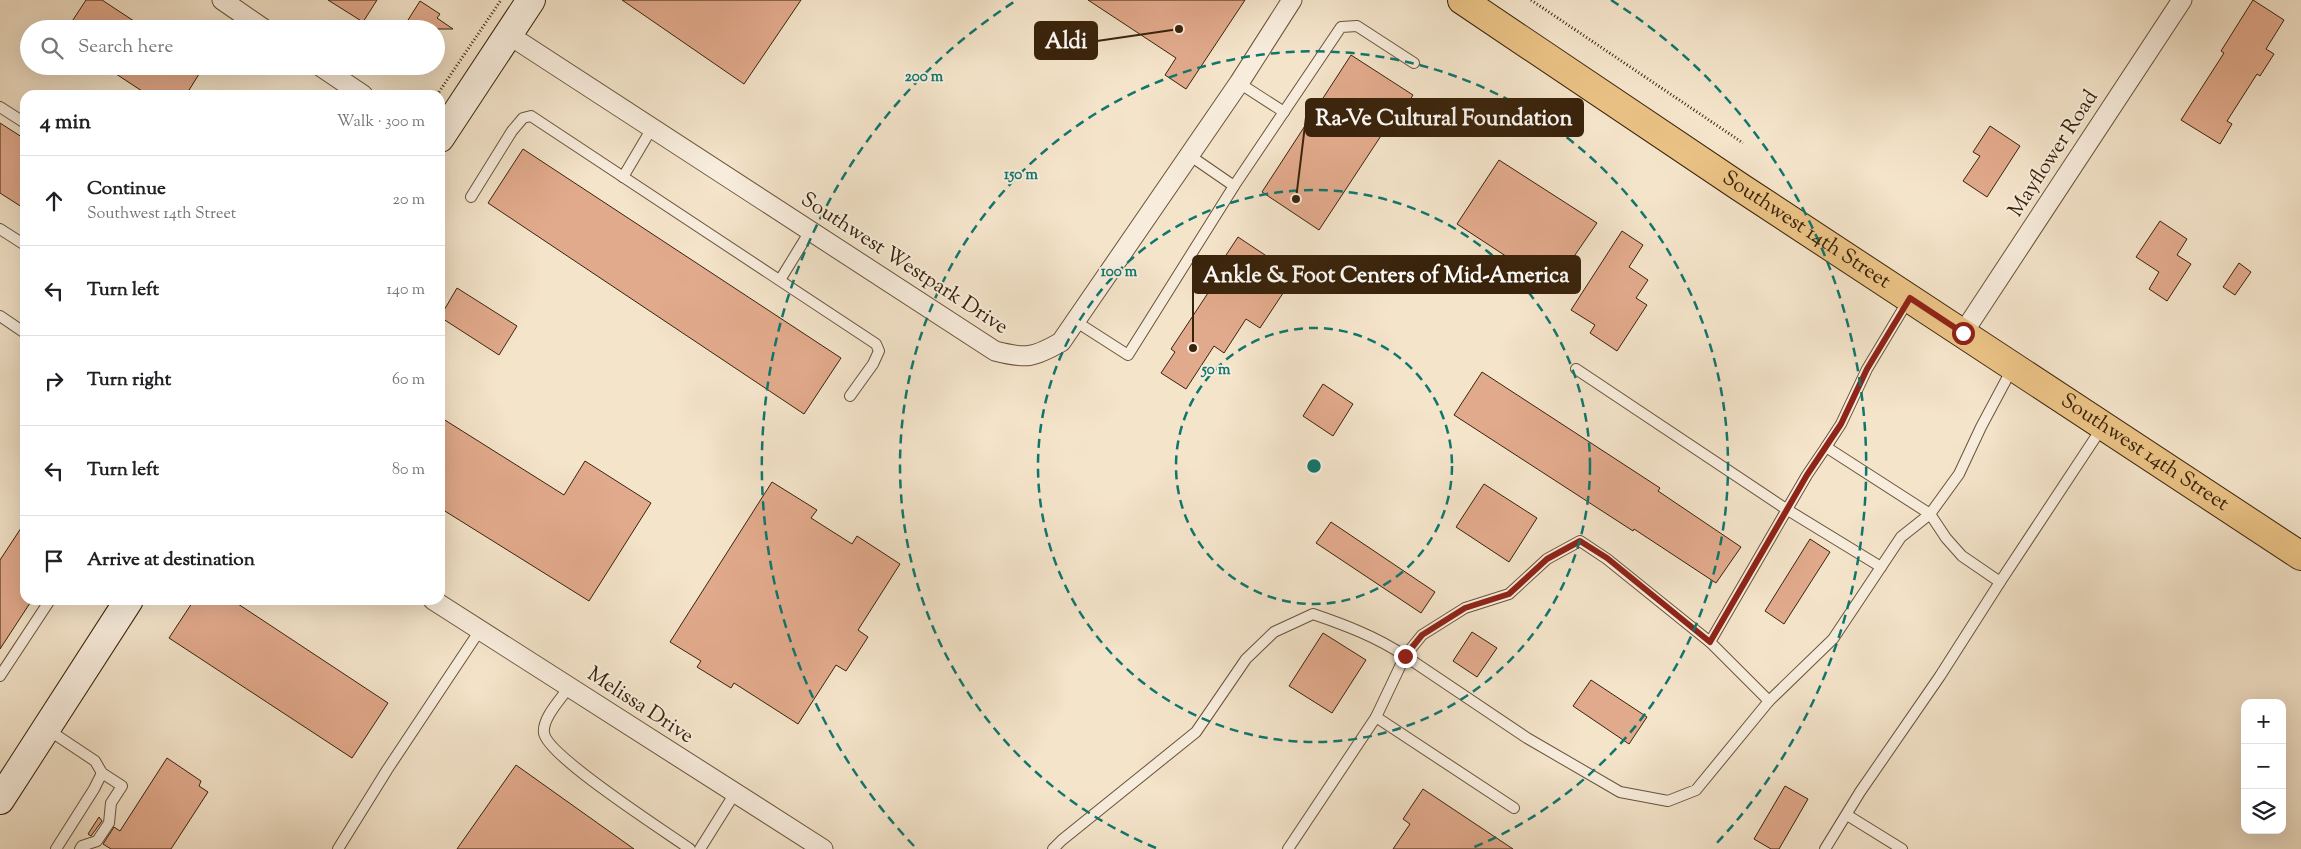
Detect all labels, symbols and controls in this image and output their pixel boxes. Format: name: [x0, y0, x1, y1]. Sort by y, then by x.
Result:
search box: [20, 20, 445, 75]
callout: Aldi: [1035, 22, 1097, 59]
text: Aldi: [1045, 27, 1088, 59]
icon: search: [38, 34, 66, 62]
text: Search here: [78, 34, 173, 61]
text: 200 m: [905, 67, 944, 88]
street label: Mayflower Road: [2002, 85, 2106, 223]
callout: Ra-Ve Cultural Foundation: [1306, 99, 1583, 136]
text: Ra-Ve Cultural Foundation: [1316, 104, 1572, 136]
text: 4 min: [40, 108, 91, 138]
text: Walk · 300 m: [337, 111, 425, 134]
street label: Southwest 14th Street: [1716, 164, 1896, 297]
text: 150 m: [1004, 165, 1038, 186]
text: Continue: [87, 176, 166, 203]
street label: Southwest Westpark Drive: [794, 186, 1014, 342]
icon: ahead: [40, 187, 68, 215]
text: 20 m: [392, 189, 425, 212]
text: Southwest 14th Street: [87, 203, 236, 226]
callout: Ankle & Foot Centers of Mid-America: [1193, 256, 1580, 293]
text: Ankle & Foot Centers of Mid-America: [1203, 261, 1570, 293]
text: 100 m: [1101, 262, 1138, 283]
icon: left: [40, 277, 68, 305]
text: Turn left: [87, 277, 159, 304]
text: 140 m: [387, 279, 425, 302]
route start: [1952, 322, 1975, 345]
text: 50 m: [1201, 360, 1231, 381]
icon: right: [40, 367, 68, 395]
text: Turn right: [87, 367, 171, 394]
text: 60 m: [392, 369, 425, 392]
street label: Southwest 14th Street: [2054, 387, 2234, 519]
icon: left: [40, 457, 68, 485]
text: Turn left: [87, 457, 159, 484]
centre of rings: [1305, 457, 1323, 475]
text: 80 m: [392, 459, 425, 482]
icon: arrive: [40, 547, 68, 575]
text: Arrive at destination: [87, 547, 255, 574]
route end: [1394, 645, 1417, 668]
street label: Melissa Drive: [581, 660, 699, 752]
map controls: [2241, 699, 2286, 834]
button: +: [2241, 699, 2286, 744]
button: −: [2241, 744, 2286, 789]
button: layers: [2241, 789, 2286, 834]

